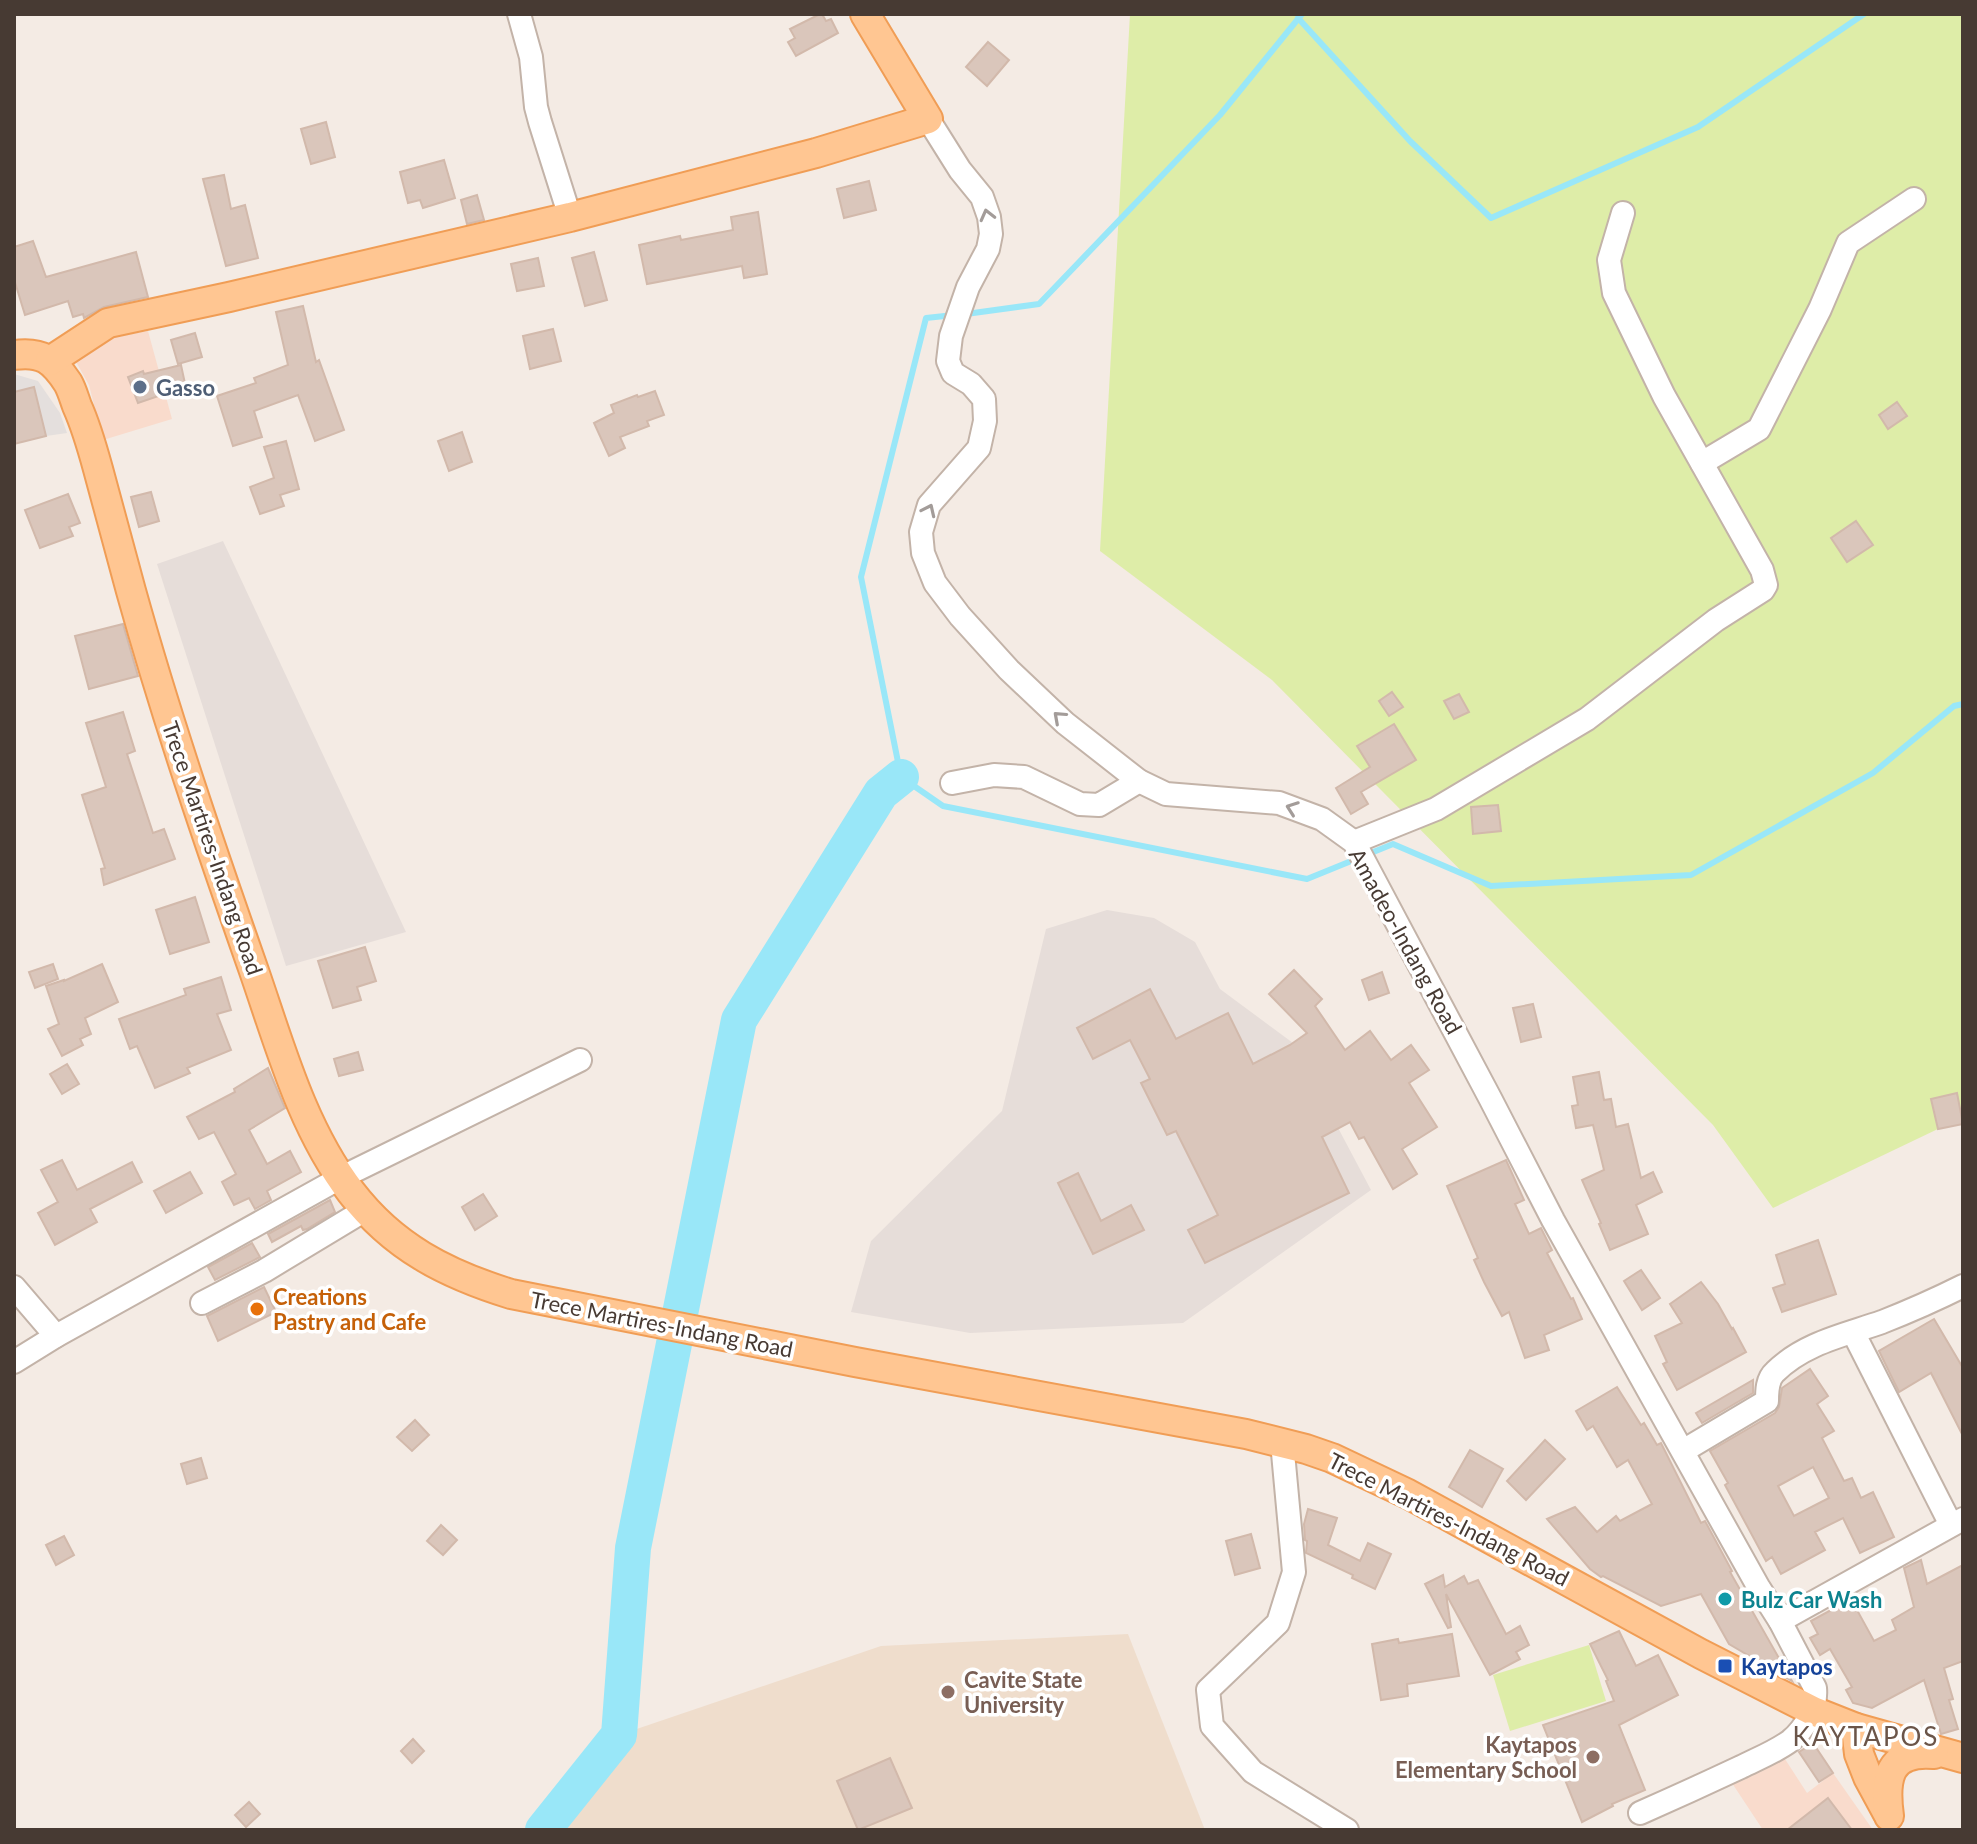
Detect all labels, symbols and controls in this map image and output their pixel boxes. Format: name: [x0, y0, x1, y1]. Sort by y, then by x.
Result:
one-way arrow: [979, 208, 996, 222]
place label: Gasso: [156, 374, 215, 401]
marker: Gasso: [131, 378, 149, 396]
one-way arrow: [920, 504, 936, 518]
one-way arrow: [1054, 712, 1069, 726]
street label: Trece Martires-Indang Road: [157, 718, 269, 978]
one-way arrow: [1286, 801, 1300, 818]
street label: Amadeo-Indang Road: [1344, 843, 1468, 1039]
place label: Creations Pastry and Cafe: [273, 1283, 426, 1335]
street label: Trece Martires-Indang Road: [529, 1285, 795, 1363]
marker: Creations Pastry and Cafe: [248, 1300, 266, 1318]
street label: Trece Martires-Indang Road: [1324, 1446, 1574, 1592]
place label: Bulz Car Wash: [1741, 1586, 1882, 1613]
marker: Bulz Car Wash: [1716, 1590, 1734, 1608]
place label: Kaytapos: [1741, 1653, 1833, 1680]
marker: Kaytapos: [1716, 1657, 1734, 1675]
place label: Cavite State University: [964, 1666, 1083, 1718]
marker: Cavite State University: [939, 1683, 957, 1701]
district label: KAYTAPOS: [1793, 1720, 1939, 1752]
place label: Kaytapos Elementary School: [1395, 1731, 1577, 1783]
marker: Kaytapos Elementary School: [1584, 1748, 1602, 1766]

